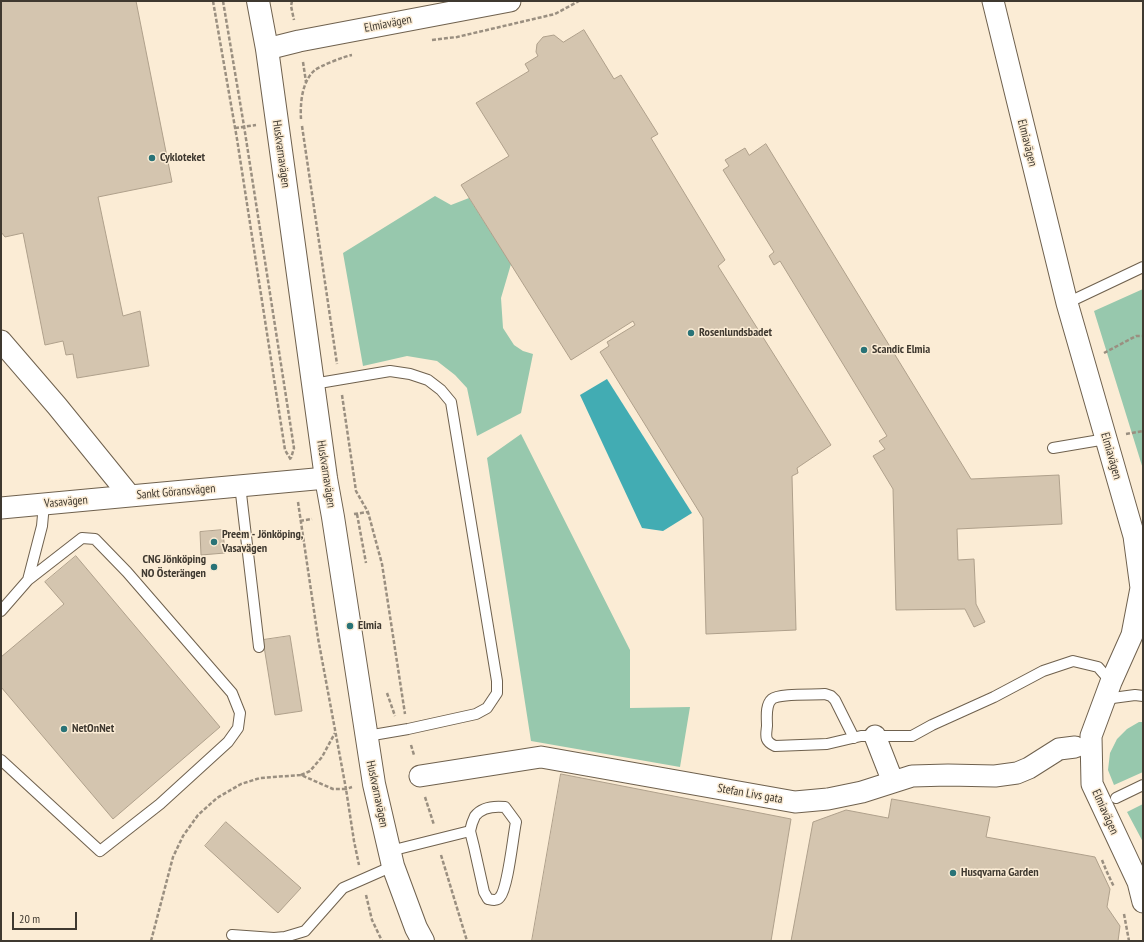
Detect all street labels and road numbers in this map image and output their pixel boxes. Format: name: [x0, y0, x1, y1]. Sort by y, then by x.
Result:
street label: Elmiavägen: [363, 12, 413, 36]
street label: Elmiavägen: [1014, 118, 1040, 168]
street label: Huskvarnavägen: [269, 119, 293, 189]
street label: Elmiavägen: [1097, 431, 1125, 481]
street label: Huskvarnavägen: [314, 439, 338, 509]
street label: Sankt Göransvägen: [136, 481, 216, 503]
street label: Vasavägen: [44, 493, 88, 511]
street label: Huskvarnavägen: [363, 759, 391, 829]
street label: Stefan Livs gata: [716, 781, 784, 807]
street label: Elmiavägen: [1089, 787, 1121, 837]

